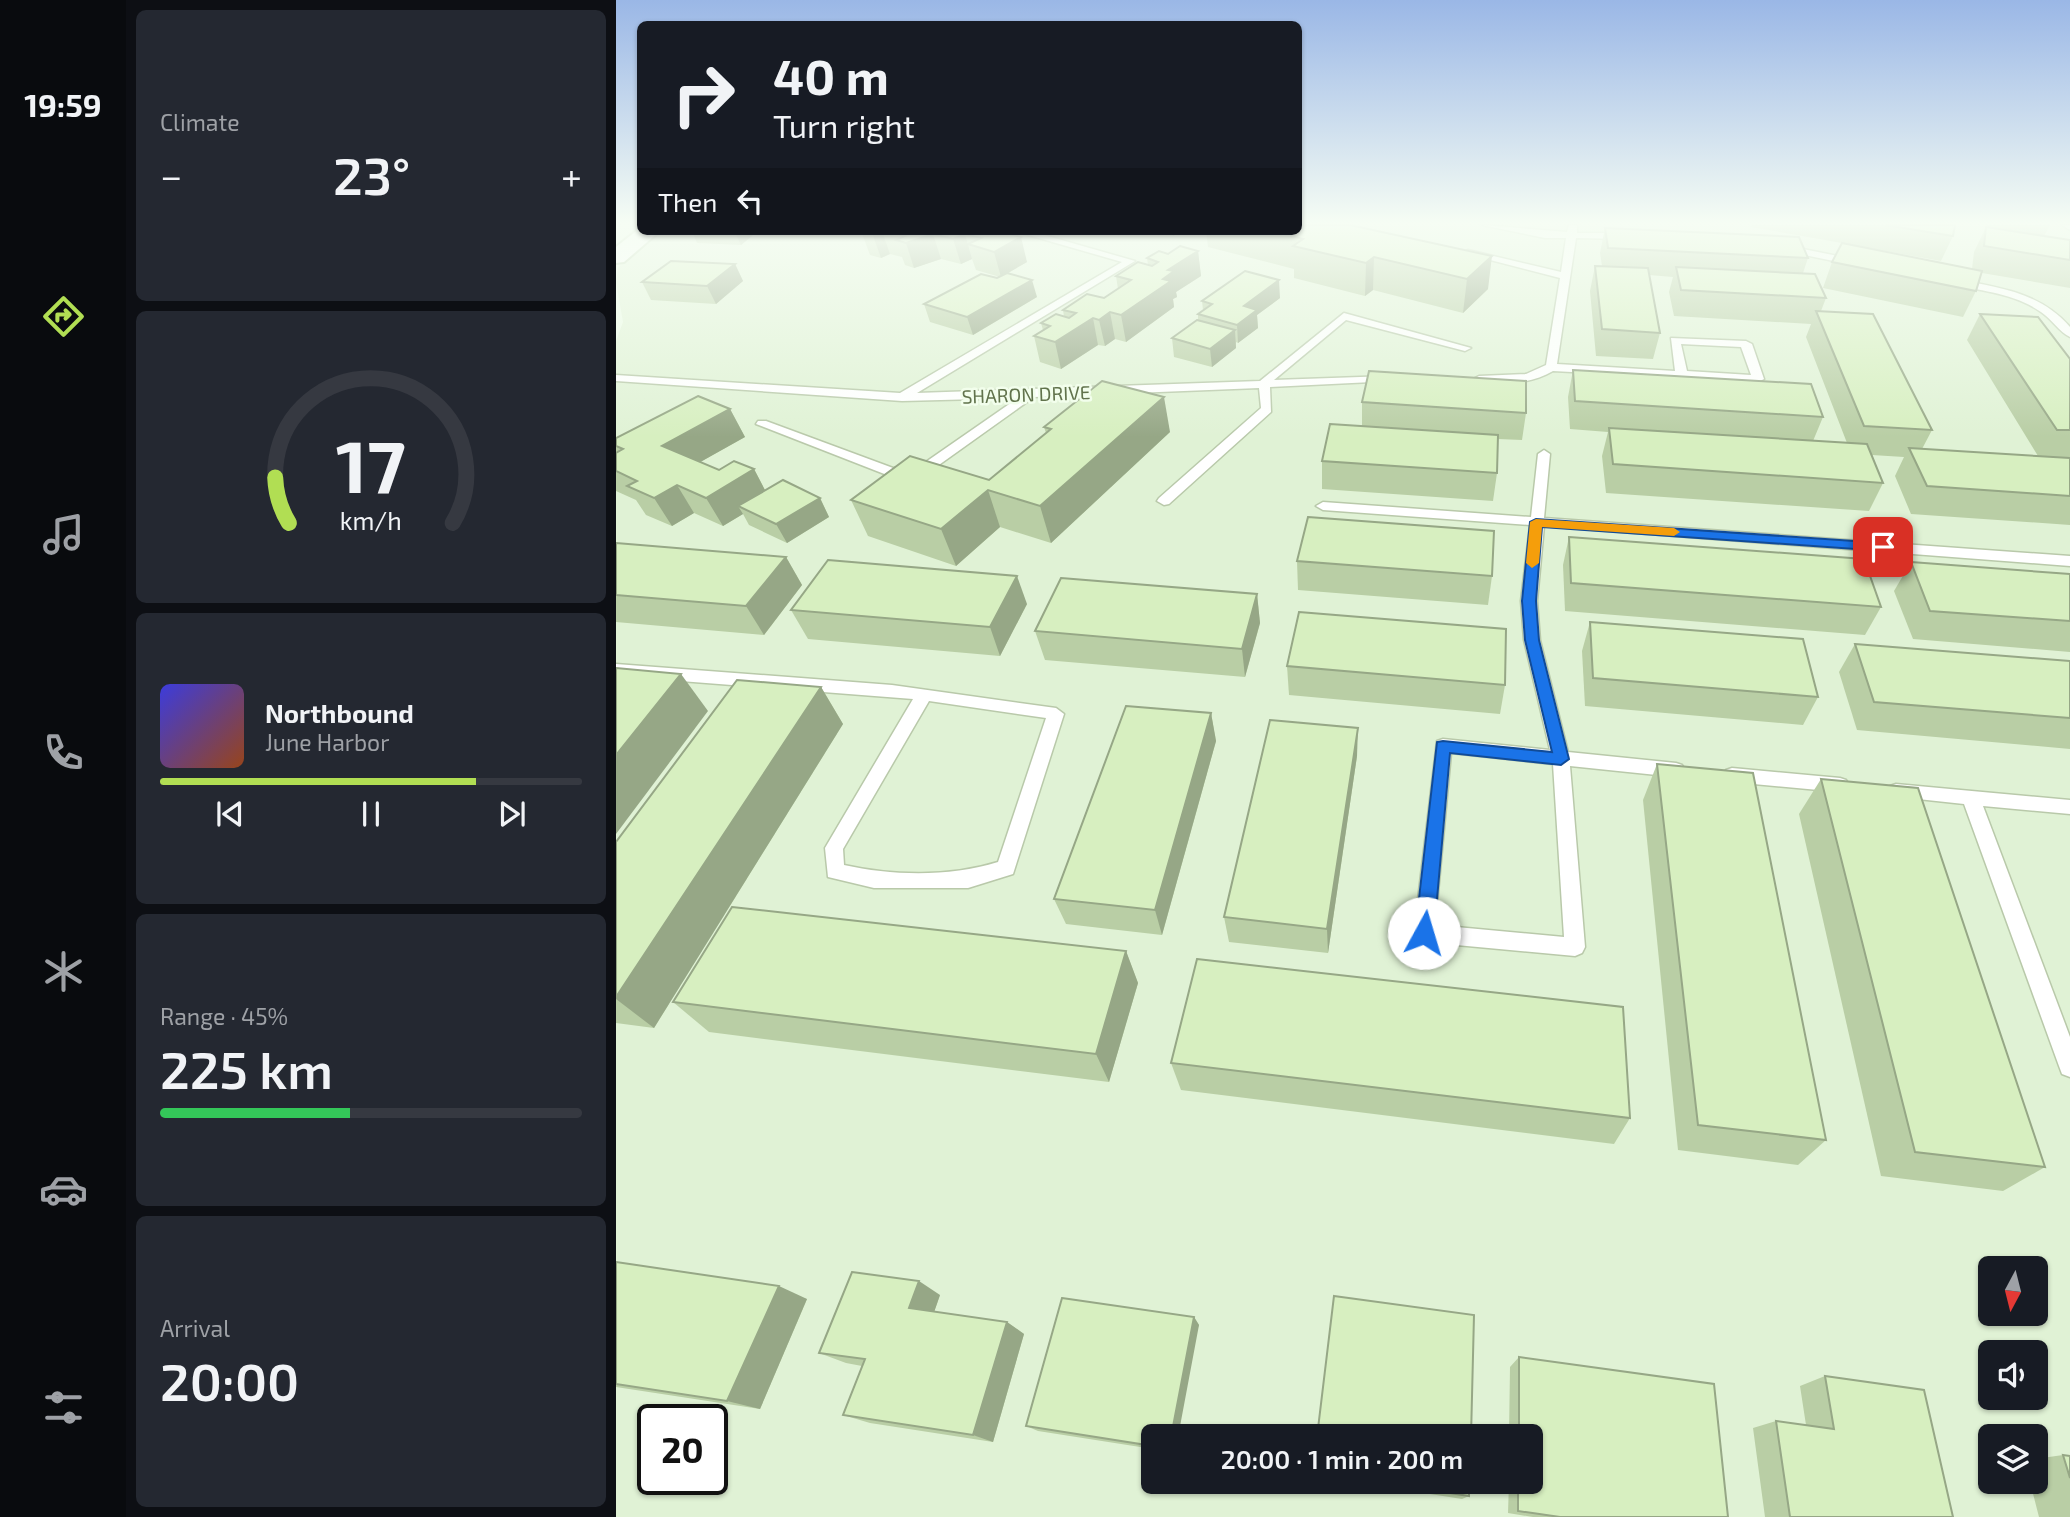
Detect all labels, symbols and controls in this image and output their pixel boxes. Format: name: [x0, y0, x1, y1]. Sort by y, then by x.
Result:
text: 40 m: [773, 46, 889, 105]
icon: right: [658, 49, 749, 140]
text: 19:59: [24, 85, 102, 123]
text: Turn right: [773, 106, 915, 144]
text: Climate: [160, 108, 240, 136]
text: 23°: [333, 143, 410, 205]
text: −: [160, 152, 182, 198]
text: +: [561, 152, 582, 198]
icon: left: [731, 182, 769, 220]
text: Then: [658, 186, 717, 217]
icon: directions: [39, 292, 88, 341]
street label: SHARON DRIVE: [961, 380, 1091, 408]
text: 17: [336, 421, 406, 509]
text: km/h: [340, 505, 402, 535]
icon: music: [39, 510, 88, 559]
pin: [1853, 517, 1913, 577]
icon: arrive: [1864, 528, 1902, 566]
text: Northbound: [265, 697, 414, 728]
icon: phone: [39, 728, 88, 777]
text: June Harbor: [265, 728, 389, 756]
icon: previous: [211, 795, 249, 833]
icon: pause: [352, 795, 390, 833]
icon: next: [493, 795, 531, 833]
position arrow: [1387, 896, 1461, 970]
icon: climate: [39, 947, 88, 996]
text: Range · 45%: [160, 1002, 288, 1030]
text: 225 km: [160, 1037, 333, 1099]
icon: car: [39, 1165, 88, 1214]
north arrow: [1978, 1256, 2048, 1326]
map controls: [1978, 1256, 2048, 1494]
text: Arrival: [160, 1314, 230, 1342]
button: sound: [1978, 1340, 2048, 1410]
text: 20:00: [160, 1349, 299, 1411]
icon: filters: [39, 1383, 88, 1432]
speed limit sign: 20: [637, 1404, 728, 1495]
button: layers: [1978, 1424, 2048, 1494]
text: 20:00 · 1 min · 200 m: [1221, 1443, 1463, 1474]

